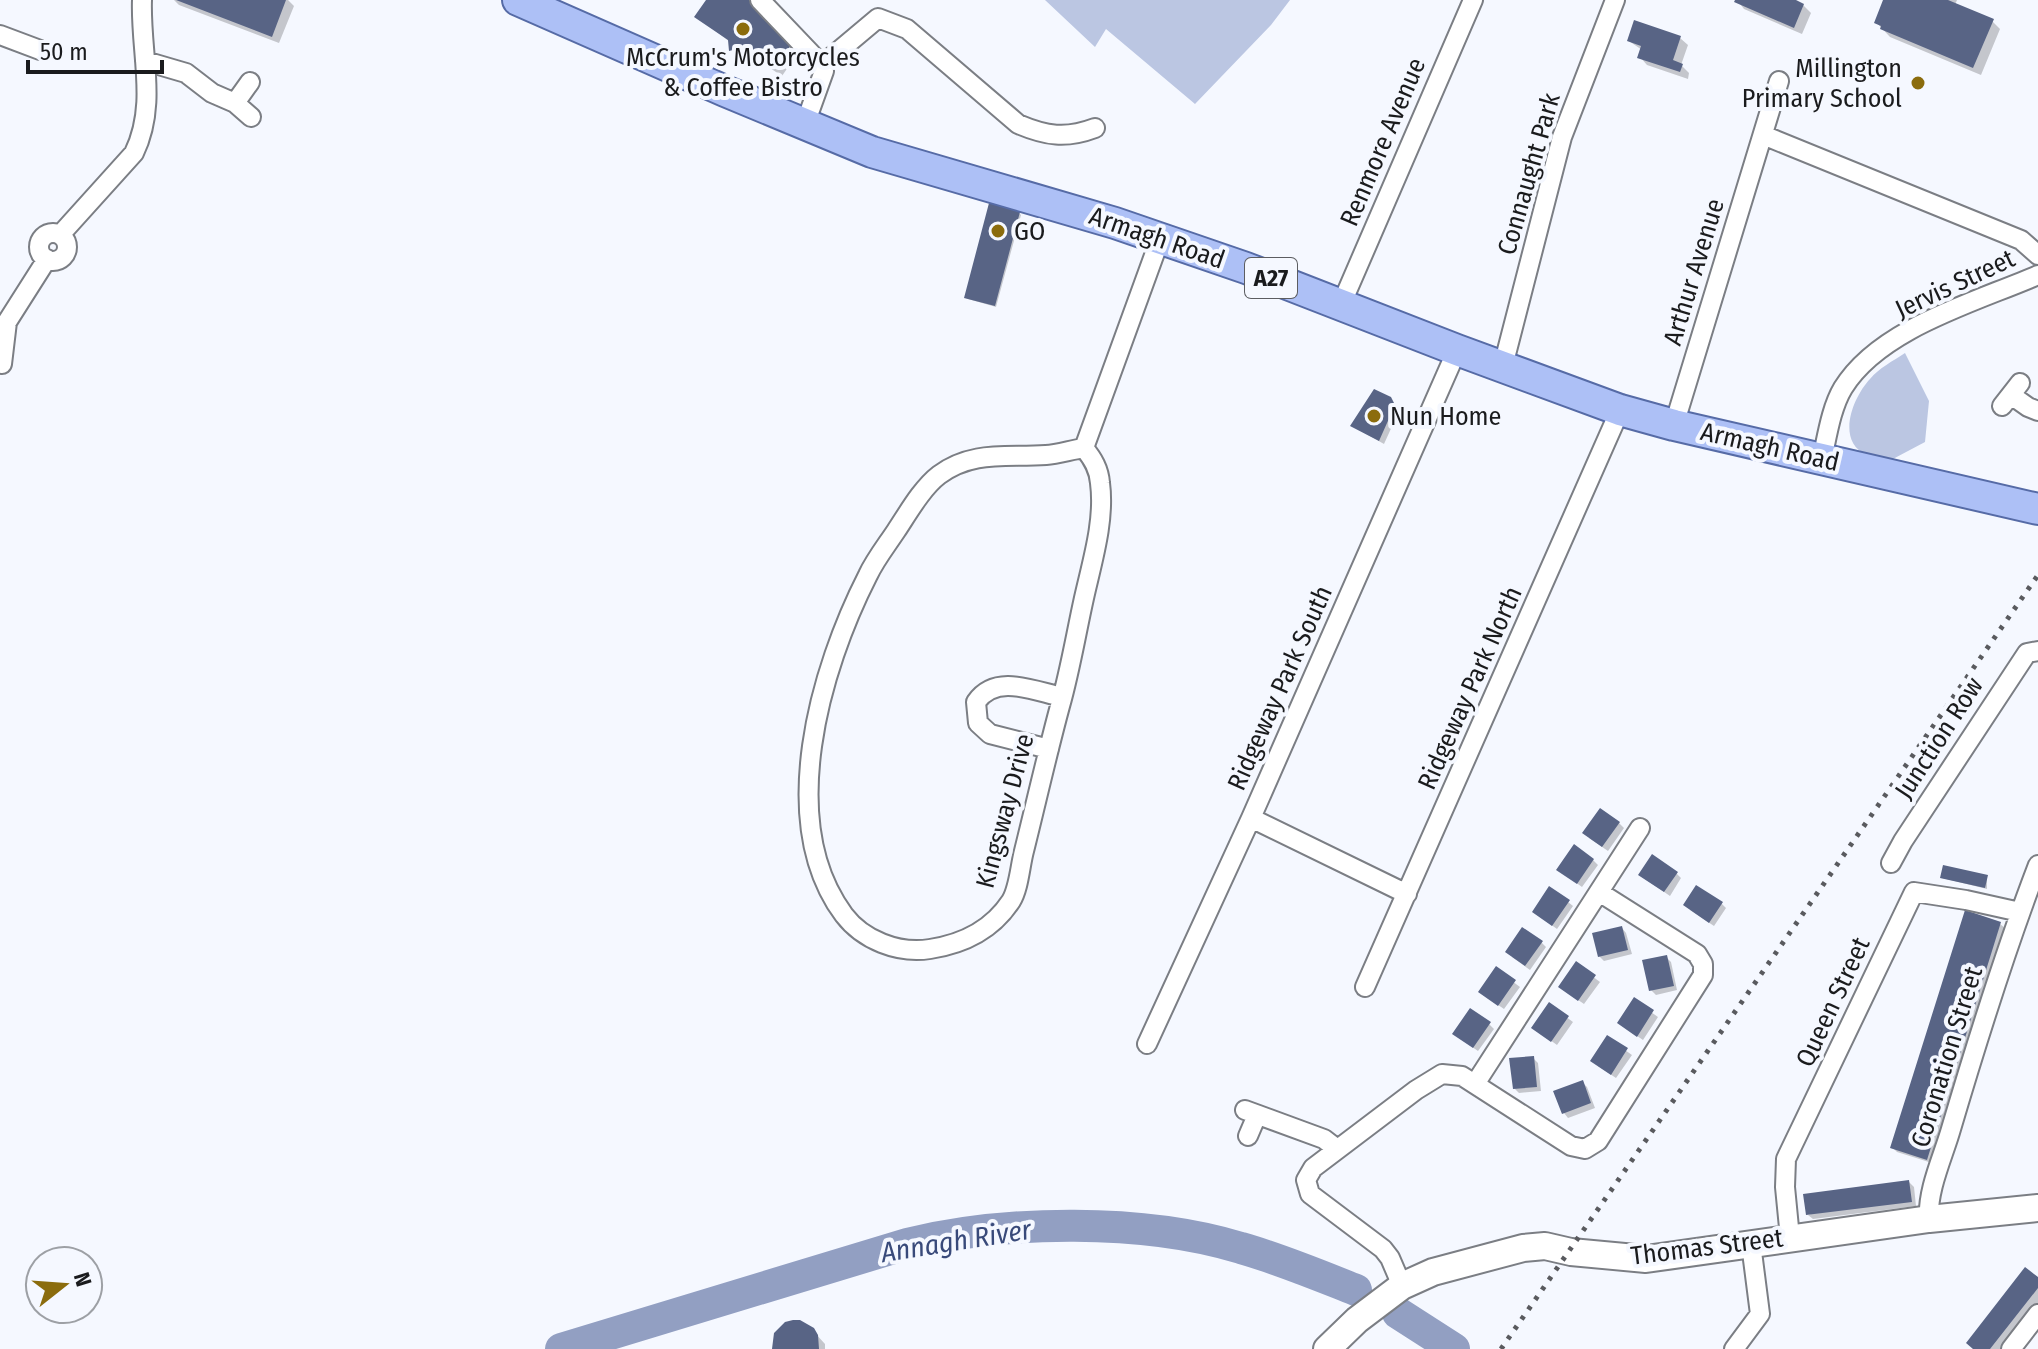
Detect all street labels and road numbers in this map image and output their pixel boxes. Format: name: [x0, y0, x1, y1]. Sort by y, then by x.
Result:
street label: Renmore Avenue: [1334, 53, 1432, 231]
street label: Connaught Park: [1491, 89, 1567, 258]
street label: Arthur Avenue: [1657, 195, 1731, 349]
street label: Armagh Road: [1085, 200, 1229, 276]
street label: Jervis Street: [1890, 243, 2020, 325]
road number: A27: [1245, 258, 1297, 298]
street label: Armagh Road: [1698, 416, 1842, 478]
street label: Ridgeway Park South: [1221, 581, 1339, 795]
street label: Ridgeway Park North: [1411, 582, 1529, 794]
street label: Junction Row: [1888, 671, 1990, 805]
street label: Kingsway Drive: [969, 730, 1041, 892]
street label: Queen Street: [1790, 932, 1877, 1072]
street label: Coronation Street: [1905, 962, 1989, 1151]
street label: Thomas Street: [1629, 1222, 1785, 1272]

